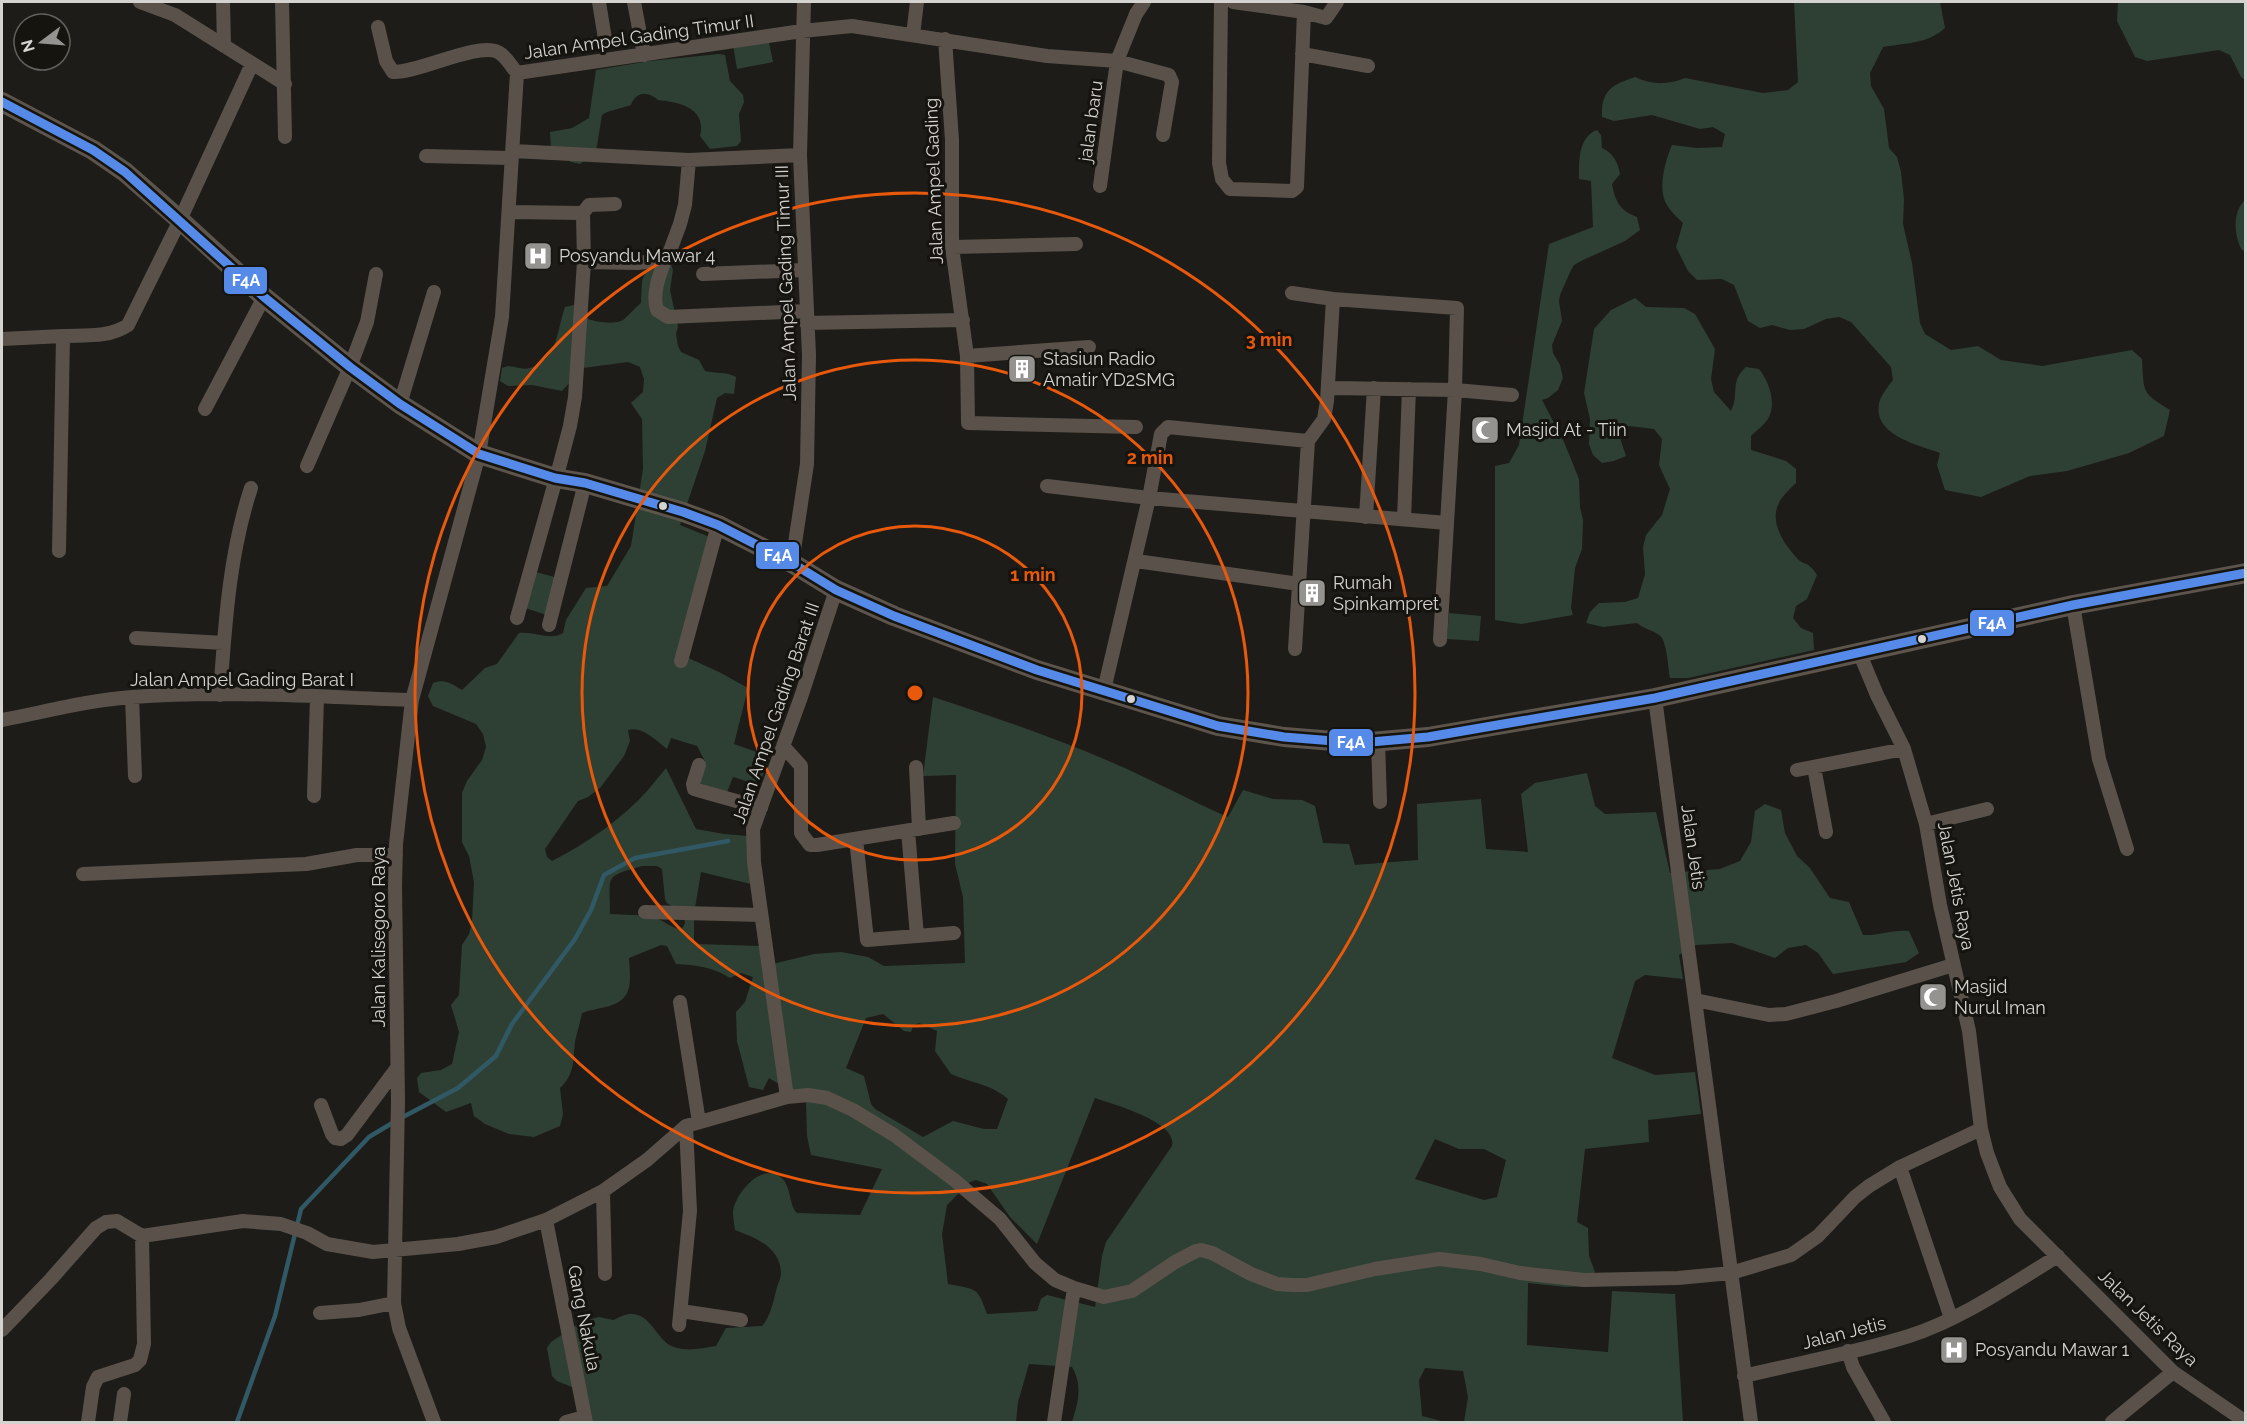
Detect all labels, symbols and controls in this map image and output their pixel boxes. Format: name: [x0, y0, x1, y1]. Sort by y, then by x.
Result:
street label: Jalan Ampel Gading Timur II: [523, 10, 755, 63]
north arrow: [12, 12, 72, 72]
text: N: [17, 38, 39, 54]
street label: jalan baru: [1074, 79, 1107, 166]
street label: Jalan Ampel Gading: [920, 98, 947, 264]
street label: Jalan Ampel Gading Timur III: [771, 165, 800, 402]
hospital icon: Posyandu Mawar 4: [522, 240, 554, 272]
place label: Posyandu Mawar 4: [559, 245, 715, 266]
line badge: F4A: [223, 266, 268, 295]
text: F4A: [232, 271, 260, 290]
text: 3 min: [1246, 329, 1292, 350]
place label: Stasiun Radio Amatir YD2SMG: [1043, 348, 1175, 390]
building icon: Stasiun Radio Amatir YD2SMG: [1006, 353, 1038, 385]
mosque icon: Masjid At - Tiin: [1469, 414, 1501, 446]
place label: Masjid At - Tiin: [1506, 419, 1627, 440]
text: 2 min: [1127, 447, 1173, 468]
unlabelled marker: [657, 500, 669, 512]
line badge: F4A: [755, 541, 800, 570]
text: F4A: [764, 546, 792, 565]
text: 1 min: [1010, 564, 1056, 585]
place label: Rumah Spinkampret: [1333, 572, 1439, 614]
building icon: Rumah Spinkampret: [1296, 577, 1328, 609]
street label: Jalan Ampel Gading Barat III: [728, 599, 823, 826]
line badge: F4A: [1969, 609, 2015, 637]
text: F4A: [1978, 614, 2006, 633]
unlabelled marker: [1916, 633, 1928, 645]
street label: Jalan Ampel Gading Barat I: [130, 669, 354, 690]
centre of rings: [905, 683, 925, 703]
unlabelled marker: [1125, 693, 1137, 705]
line badge: F4A: [1328, 728, 1374, 757]
text: F4A: [1337, 733, 1365, 752]
street label: Jalan Jetis: [1677, 803, 1710, 891]
street label: Jalan Jetis Raya: [1934, 820, 1979, 952]
street label: Jalan Kalisegoro Raya: [368, 846, 389, 1028]
place label: Masjid Nurul Iman: [1954, 976, 2046, 1018]
mosque icon: Masjid Nurul Iman: [1917, 981, 1949, 1013]
street label: Gang Nakula: [564, 1263, 605, 1373]
street label: Jalan Jetis Raya: [2094, 1265, 2203, 1370]
street label: Jalan Jetis: [1800, 1312, 1888, 1353]
hospital icon: Posyandu Mawar 1: [1938, 1334, 1970, 1366]
place label: Posyandu Mawar 1: [1975, 1339, 2129, 1360]

